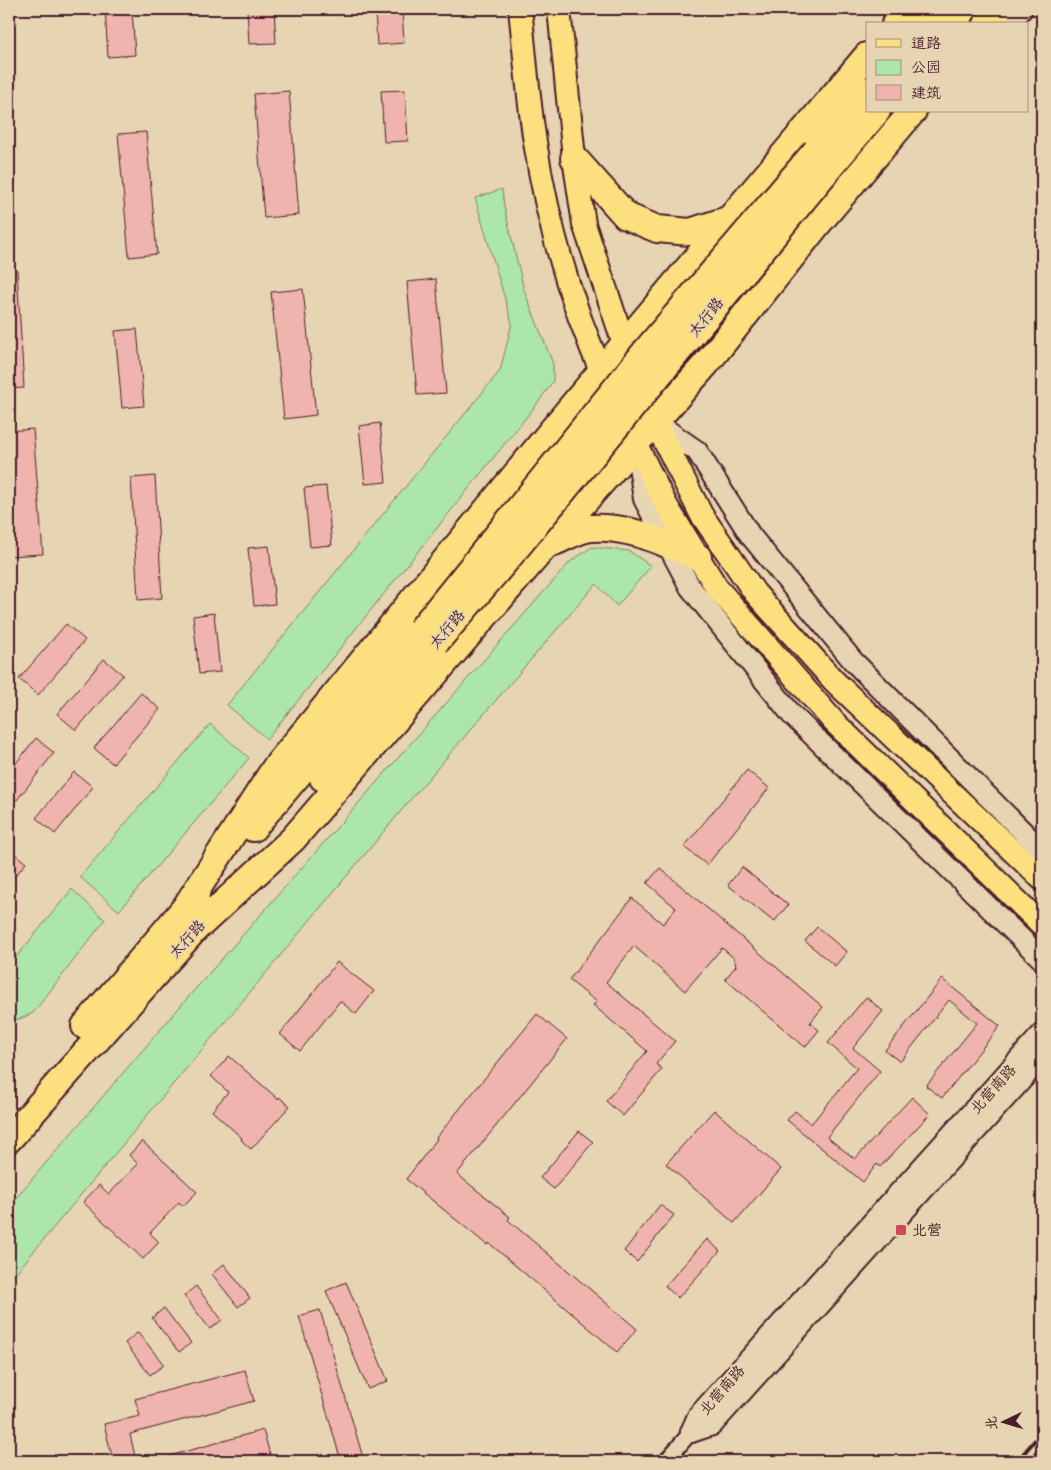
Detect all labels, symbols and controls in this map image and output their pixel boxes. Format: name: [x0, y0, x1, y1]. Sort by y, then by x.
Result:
legend: [866, 22, 1028, 112]
text: 道路: [911, 33, 941, 54]
text: 公园: [911, 57, 941, 78]
text: 建筑: [911, 83, 941, 104]
street label: 太行路: [684, 293, 729, 341]
street label: 太行路: [425, 605, 470, 653]
street label: 太行路: [165, 916, 210, 963]
street label: 北营南路: [965, 1060, 1021, 1119]
place label: 北营: [912, 1220, 942, 1241]
marker: 北营: [894, 1223, 908, 1237]
street label: 北营南路: [695, 1361, 750, 1420]
north arrow: [978, 1398, 1028, 1448]
text: 北: [981, 1415, 1003, 1431]

